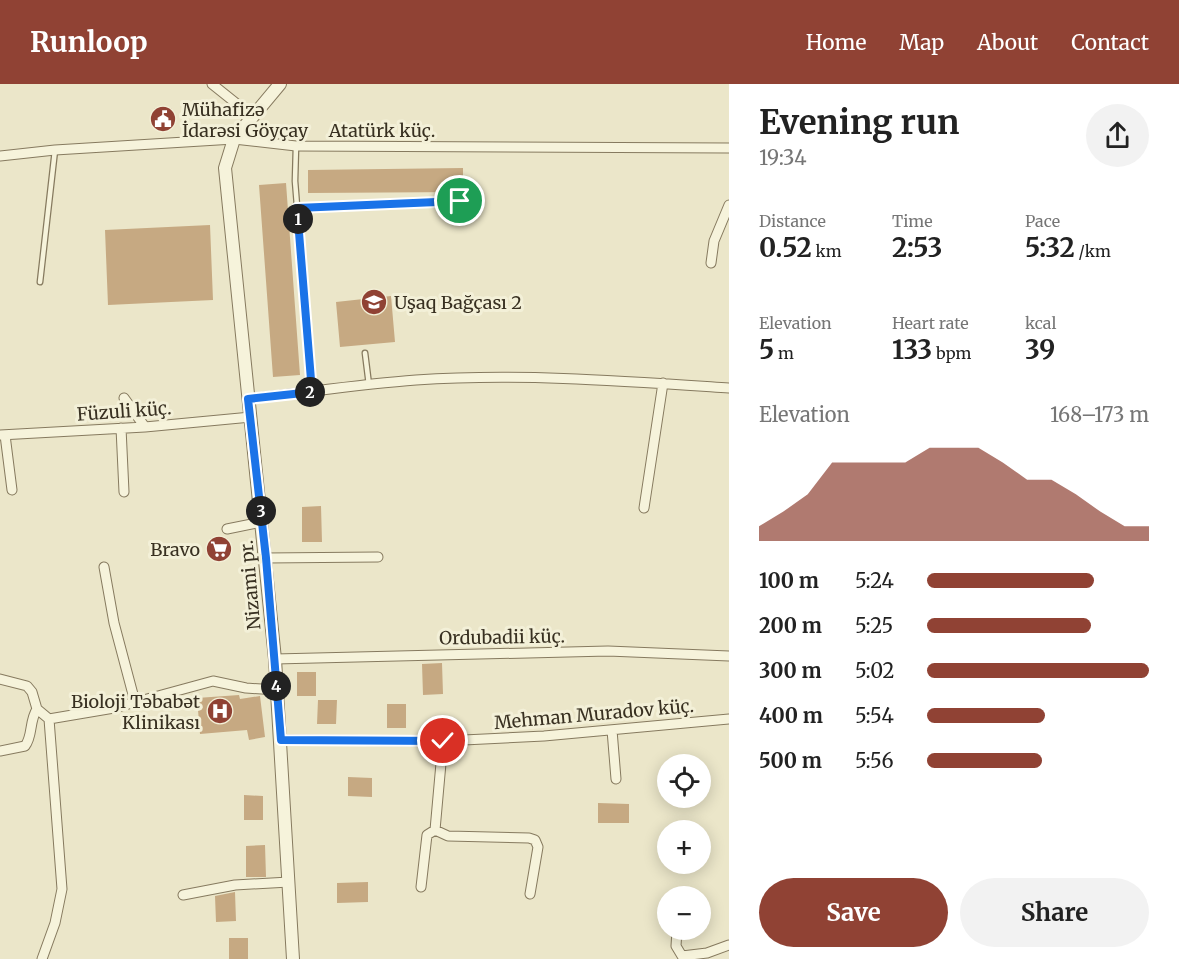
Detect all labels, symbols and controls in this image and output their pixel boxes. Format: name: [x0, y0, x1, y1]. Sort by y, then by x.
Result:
text: Runloop: [30, 24, 148, 60]
text: Home: [806, 29, 866, 56]
text: Map: [899, 29, 944, 56]
text: About: [977, 29, 1038, 56]
text: Contact: [1071, 29, 1149, 56]
place label: Mühafizə İdarəsi Göyçay: [182, 98, 309, 142]
text: Evening run: [759, 102, 959, 143]
public building icon: Mühafizə İdarəsi Göyçay: [148, 104, 178, 134]
button: share: [1086, 104, 1149, 167]
street label: Atatürk küç.: [328, 119, 435, 142]
text: 19:34: [759, 145, 807, 170]
pin: [434, 175, 485, 226]
icon: arrive: [443, 184, 476, 217]
pin: 1: [283, 204, 313, 234]
text: 1: [294, 209, 302, 229]
text: Distance: [759, 211, 826, 231]
text: Time: [892, 211, 933, 231]
text: Pace: [1025, 211, 1060, 231]
text: 0.52: [759, 231, 812, 264]
text: 2:53: [892, 231, 942, 264]
text: 5:32: [1025, 231, 1075, 264]
text: km: [812, 241, 842, 261]
text: /km: [1075, 241, 1111, 261]
school or university icon: Uşaq Bağçası 2: [359, 287, 389, 317]
place label: Uşaq Bağçası 2: [394, 291, 522, 314]
text: Elevation: [759, 313, 832, 333]
text: Heart rate: [892, 313, 969, 333]
text: kcal: [1025, 313, 1056, 333]
text: 5: [759, 333, 774, 366]
text: 133: [892, 333, 932, 366]
text: 39: [1025, 333, 1055, 366]
text: m: [774, 343, 794, 363]
text: bpm: [932, 343, 971, 363]
pin: 2: [295, 377, 325, 407]
text: 2: [305, 382, 315, 402]
street label: Füzuli küç.: [76, 396, 172, 426]
text: Elevation: [759, 402, 850, 427]
text: 168–173 m: [1050, 402, 1149, 427]
pin: 3: [246, 496, 276, 526]
text: 3: [256, 501, 266, 521]
supermarket icon: Bravo: [204, 534, 234, 564]
place label: Bravo: [150, 538, 200, 561]
street label: Nizami pr.: [235, 539, 265, 631]
text: 100 m: [759, 568, 819, 593]
text: 5:24: [855, 568, 894, 593]
text: 200 m: [759, 613, 822, 638]
text: 5:25: [855, 613, 893, 638]
street label: Ordubadii küç.: [439, 624, 565, 650]
text: 300 m: [759, 658, 822, 683]
text: 5:02: [855, 658, 895, 683]
pin: 4: [261, 671, 291, 701]
text: 4: [271, 676, 281, 696]
place label: Bioloji Təbabət Klinikası: [71, 690, 200, 734]
street label: Mehman Muradov küç.: [493, 694, 695, 734]
hospital icon: Bioloji Təbabət Klinikası: [205, 696, 235, 726]
text: 400 m: [759, 703, 823, 728]
text: 5:54: [855, 703, 894, 728]
pin: [417, 715, 468, 766]
icon: check: [426, 724, 459, 757]
text: 500 m: [759, 748, 822, 773]
text: 5:56: [855, 748, 894, 773]
map controls: [657, 754, 711, 940]
button: locate: [657, 754, 711, 808]
button: +: [657, 820, 711, 874]
button: Save: [759, 878, 948, 947]
button: Share: [960, 878, 1149, 947]
button: −: [657, 886, 711, 940]

